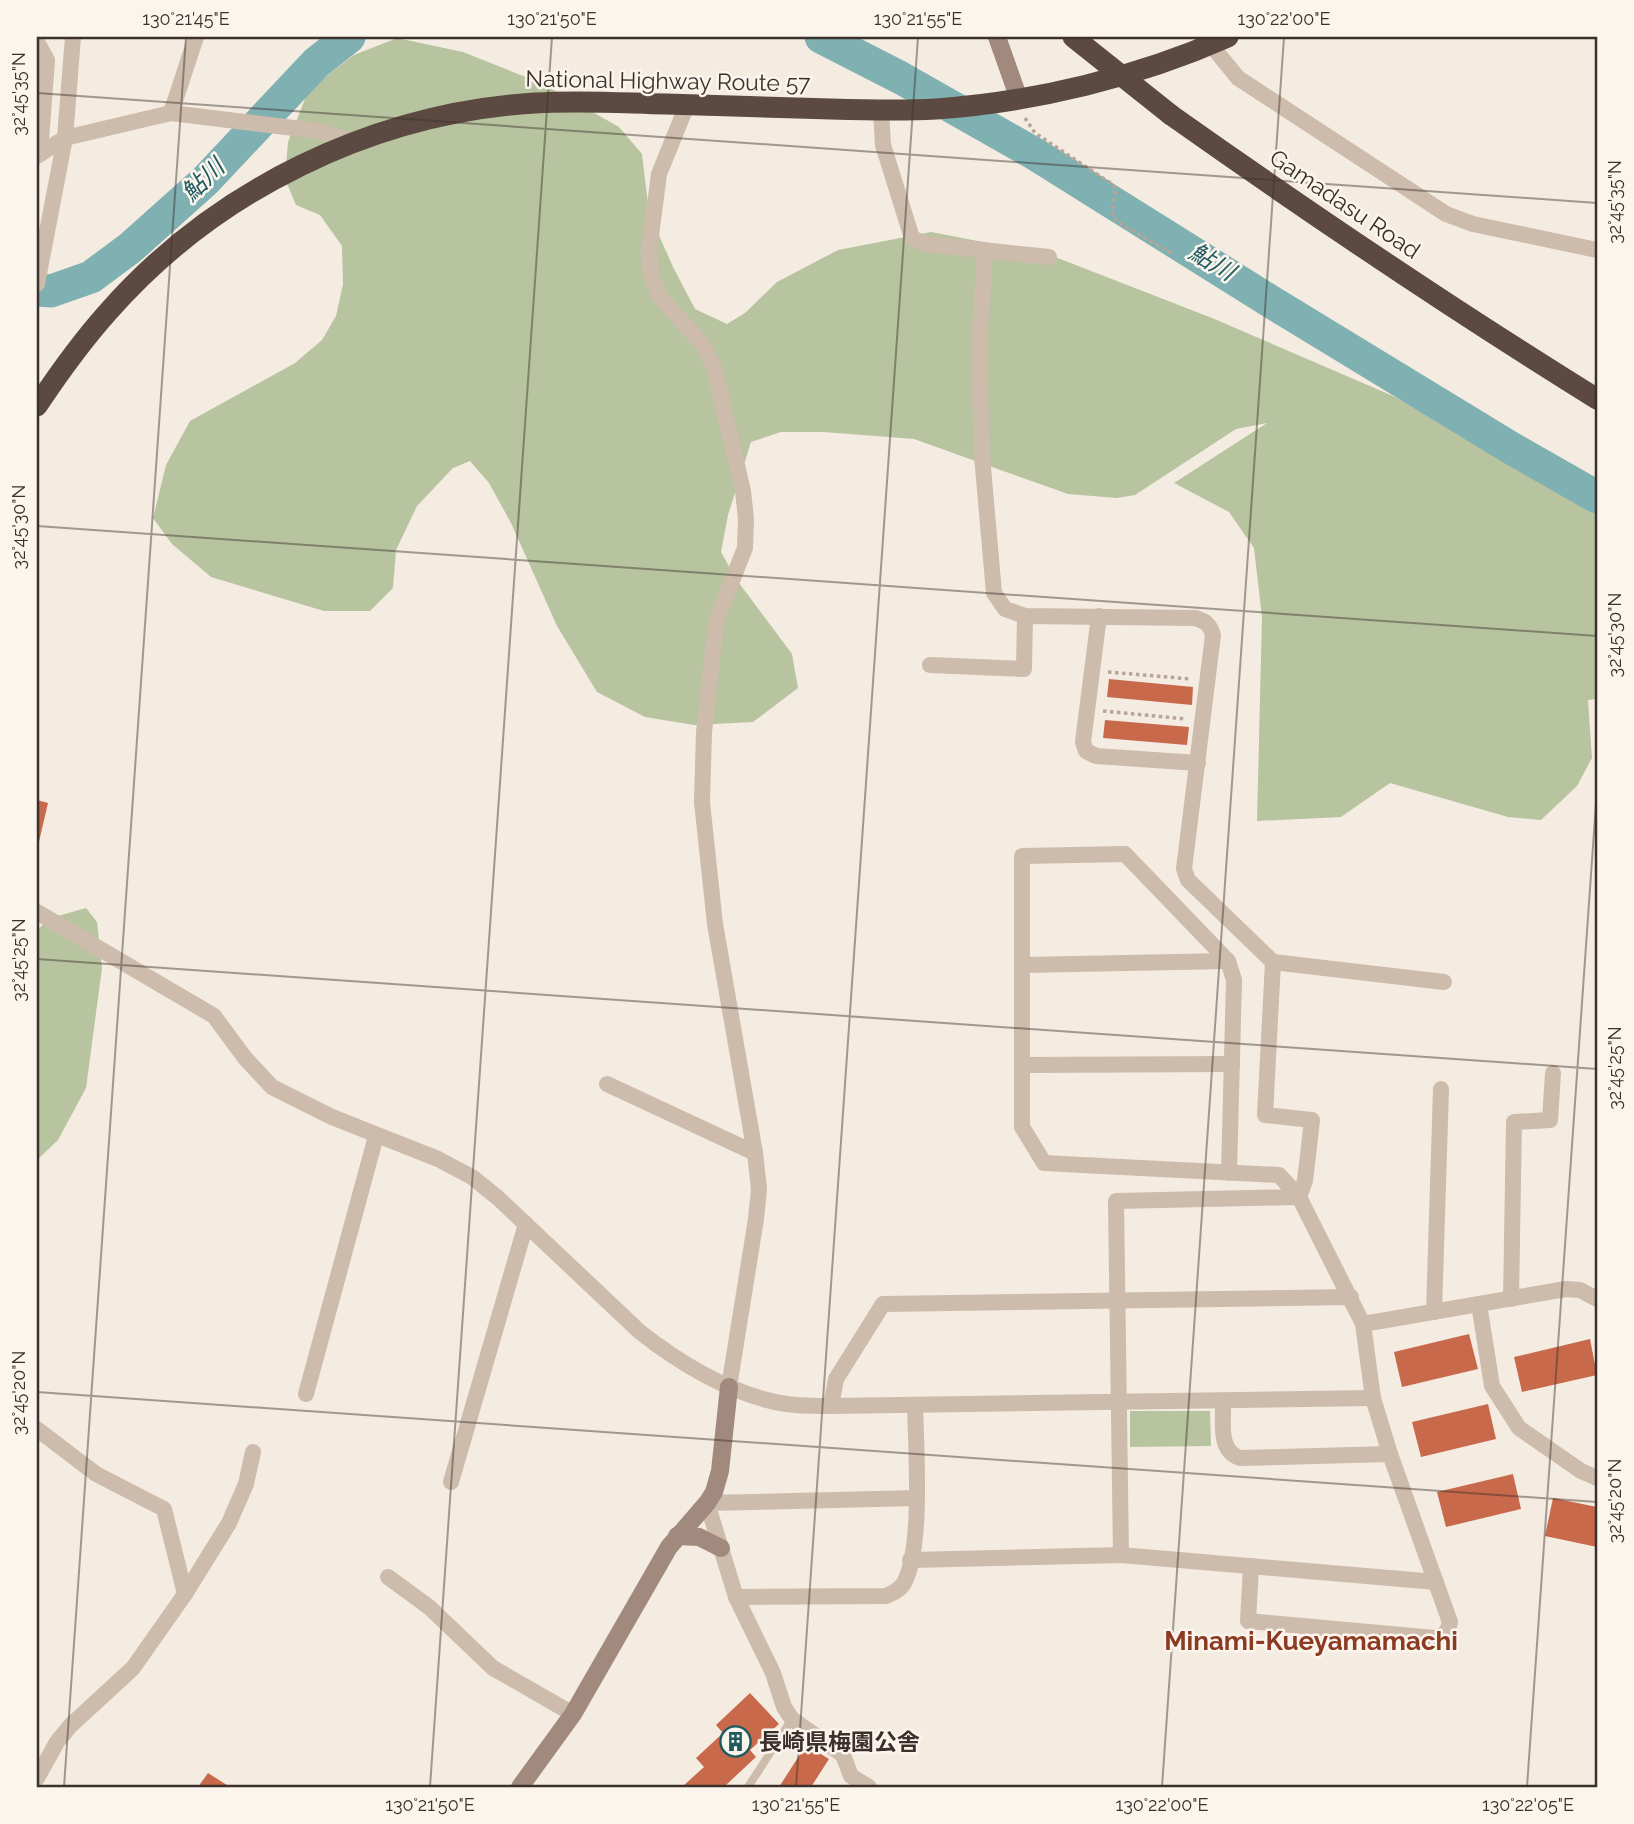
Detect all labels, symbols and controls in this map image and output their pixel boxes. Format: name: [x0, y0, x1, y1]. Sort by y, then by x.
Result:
text: 130°21'45"E: [142, 8, 230, 29]
text: 130°21'50"E: [507, 8, 597, 29]
text: 130°21'55"E: [874, 8, 962, 29]
text: 130°22'00"E: [1237, 8, 1331, 29]
text: 32°45'35"N: [8, 52, 29, 136]
street label: National Highway Route 57: [525, 65, 811, 96]
street label: Gamadasu Road: [1265, 143, 1426, 264]
water label: 鮎川: [175, 150, 232, 207]
text: 32°45'35"N: [1604, 160, 1625, 244]
water label: 鮎川: [1184, 237, 1243, 288]
text: 32°45'30"N: [8, 485, 29, 569]
text: 32°45'30"N: [1604, 593, 1625, 677]
text: 32°45'25"N: [8, 918, 29, 1002]
text: 32°45'25"N: [1604, 1026, 1625, 1110]
text: 32°45'20"N: [8, 1351, 29, 1435]
text: 32°45'20"N: [1604, 1459, 1625, 1543]
district label: Minami-Kueyamamachi: [1164, 1626, 1458, 1656]
building icon: 長崎県梅園公舎: [719, 1725, 753, 1759]
place label: 長崎県梅園公舎: [759, 1728, 920, 1755]
text: 130°21'50"E: [385, 1794, 475, 1815]
text: 130°21'55"E: [752, 1794, 840, 1815]
text: 130°22'00"E: [1115, 1794, 1209, 1815]
text: 130°22'05"E: [1482, 1794, 1574, 1815]

